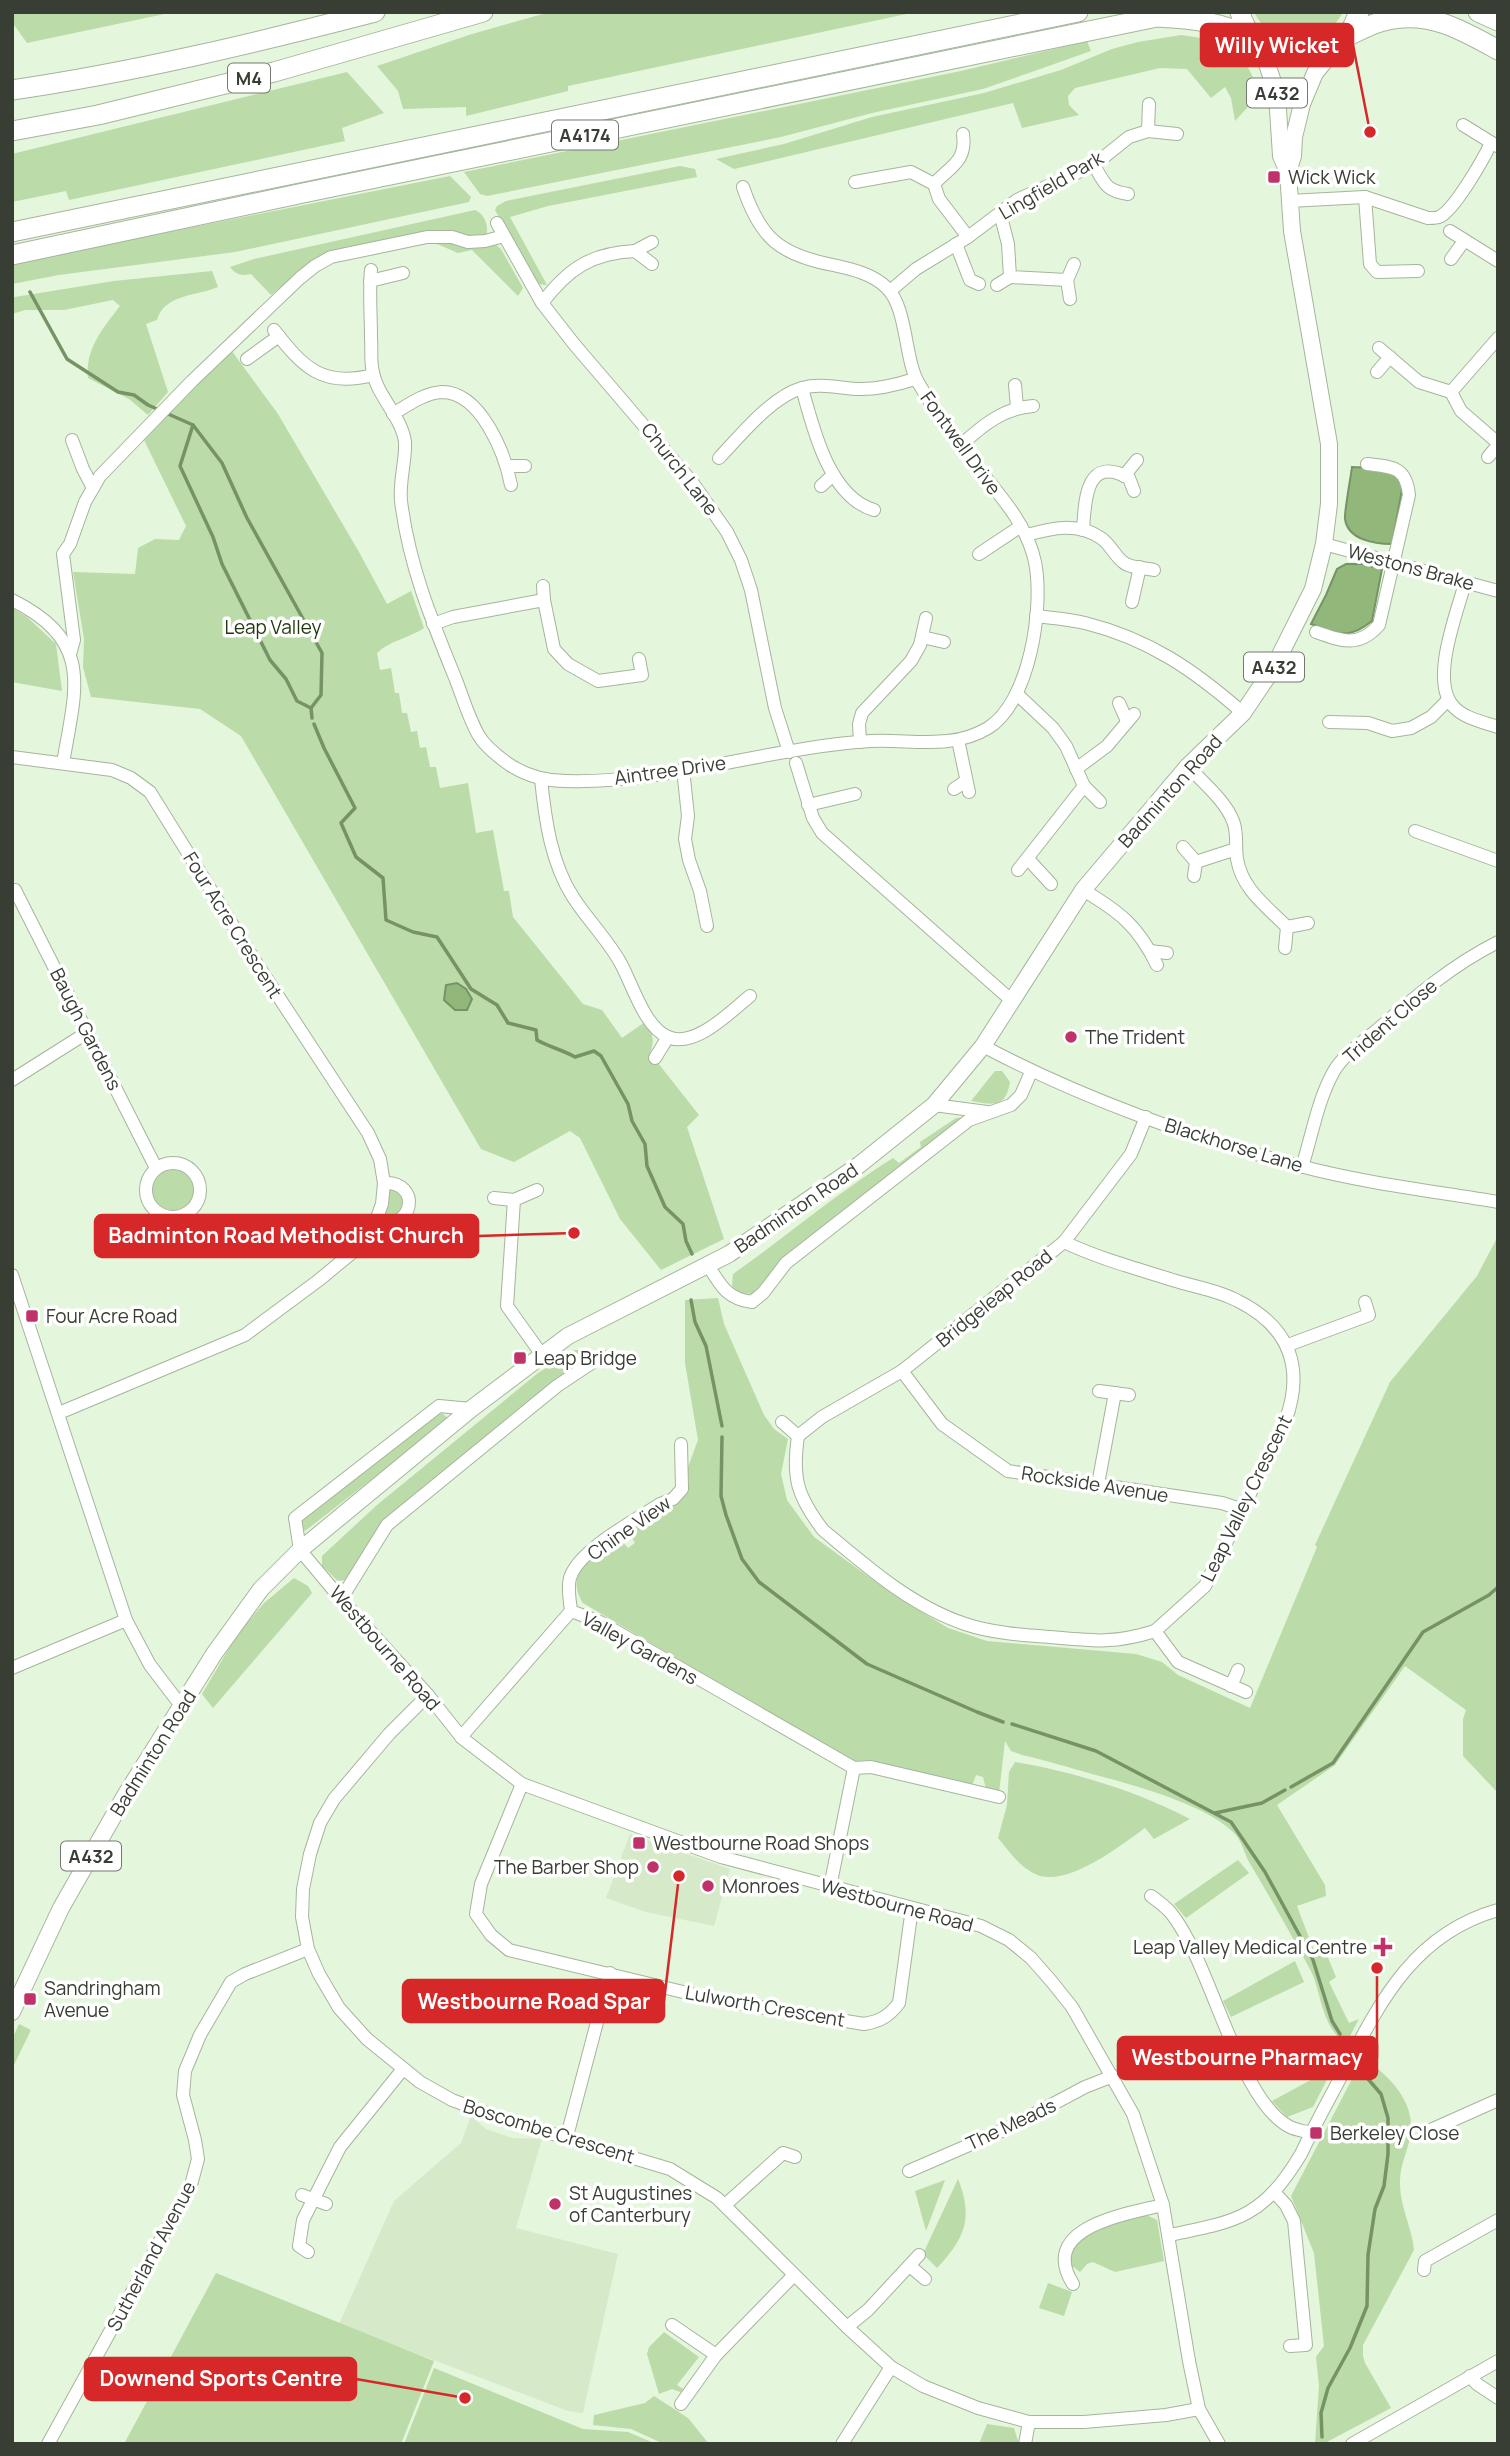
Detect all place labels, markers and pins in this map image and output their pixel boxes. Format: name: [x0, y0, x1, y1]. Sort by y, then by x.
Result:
callout: Willy Wicket: [1201, 24, 1353, 66]
place label: Wick Wick: [1288, 164, 1376, 190]
marker: Wick Wick: [1266, 169, 1282, 185]
place label: The Trident: [1085, 1024, 1185, 1050]
marker: The Trident: [1063, 1029, 1079, 1045]
callout: Badminton Road Methodist Church: [95, 1215, 478, 1257]
place label: Four Acre Road: [46, 1303, 178, 1329]
marker: Four Acre Road: [24, 1308, 40, 1324]
place label: Leap Bridge: [534, 1345, 637, 1371]
marker: Leap Bridge: [512, 1350, 528, 1366]
place label: Westbourne Road Shops: [653, 1830, 869, 1856]
marker: Westbourne Road Shops: [631, 1835, 647, 1851]
place label: The Barber Shop: [494, 1854, 639, 1880]
marker: The Barber Shop: [645, 1859, 661, 1875]
place label: Monroes: [722, 1873, 799, 1899]
marker: Monroes: [700, 1878, 716, 1894]
place label: Leap Valley Medical Centre: [1133, 1934, 1367, 1960]
marker: Leap Valley Medical Centre: [1373, 1937, 1393, 1957]
place label: Sandringham Avenue: [44, 1975, 161, 2023]
callout: Westbourne Road Spar: [403, 1980, 664, 2022]
marker: Sandringham Avenue: [22, 1991, 38, 2007]
callout: Westbourne Pharmacy: [1118, 2037, 1377, 2079]
place label: Berkeley Close: [1330, 2120, 1459, 2146]
marker: Berkeley Close: [1308, 2125, 1324, 2141]
place label: St Augustines of Canterbury: [569, 2180, 692, 2228]
marker: St Augustines of Canterbury: [547, 2196, 563, 2212]
callout: Downend Sports Centre: [85, 2358, 356, 2400]

